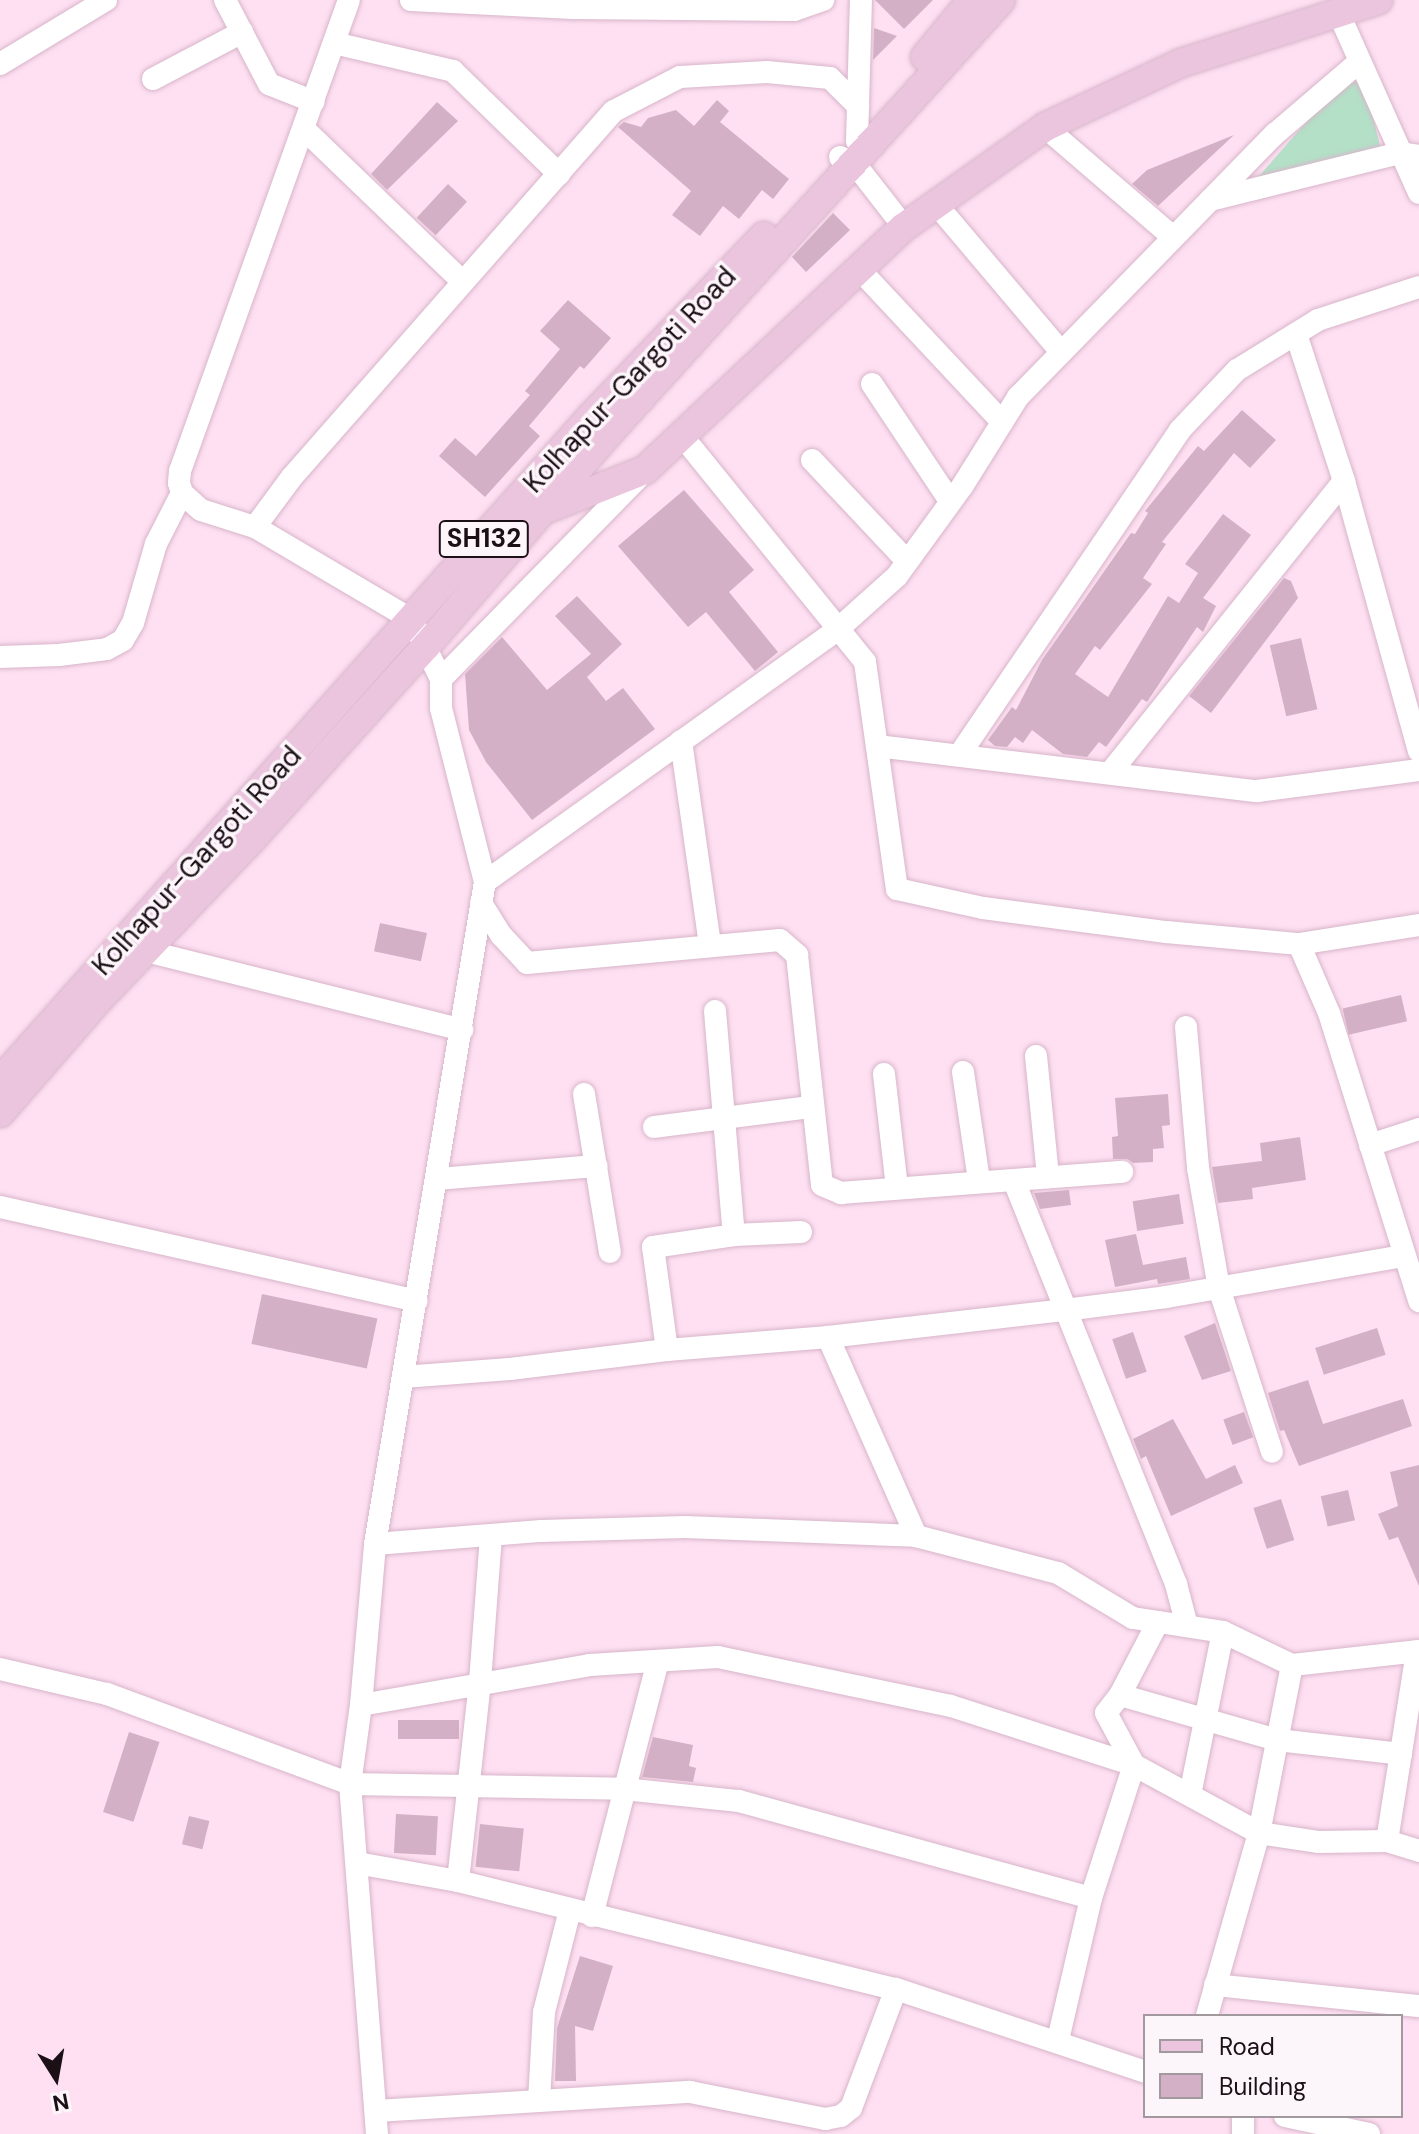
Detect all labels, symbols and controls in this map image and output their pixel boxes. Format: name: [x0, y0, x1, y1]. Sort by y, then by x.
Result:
street label: Kolhapur-Gargoti Road: [517, 260, 743, 500]
road number: SH132: [438, 517, 530, 561]
street label: Kolhapur-Gargoti Road: [85, 740, 309, 982]
legend: [1143, 2014, 1403, 2118]
text: Road: [1219, 2031, 1275, 2062]
north arrow: [16, 2038, 96, 2118]
text: Building: [1219, 2071, 1306, 2102]
text: N: [50, 2086, 71, 2118]

